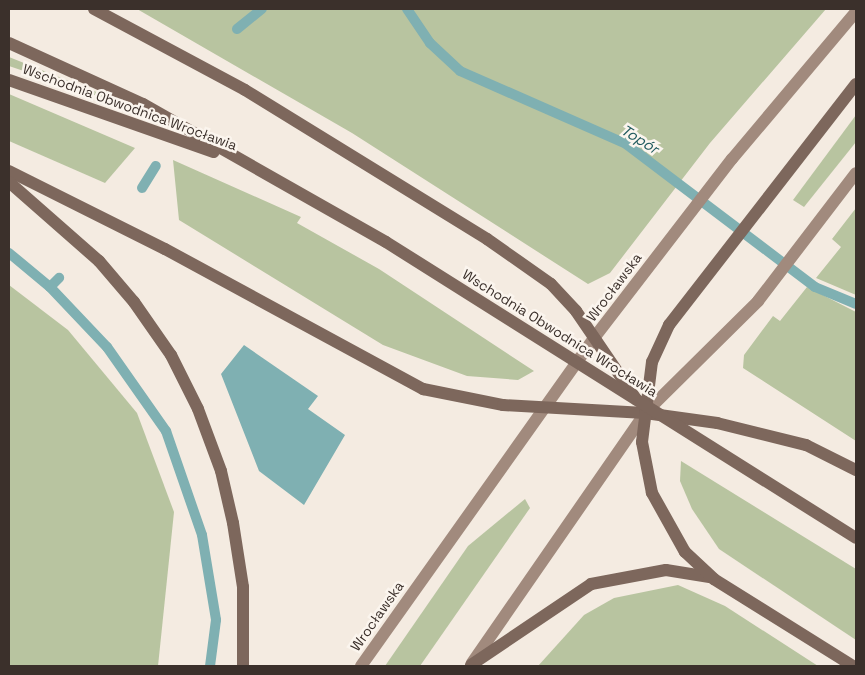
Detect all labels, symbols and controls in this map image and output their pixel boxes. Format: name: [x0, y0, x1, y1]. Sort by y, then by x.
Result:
street label: Wschodnia Obwodnica Wrocławia: [20, 60, 240, 154]
water label: Topór: [618, 120, 662, 158]
street label: Wrocławska: [583, 249, 645, 325]
street label: Wschodnia Obwodnica Wrocławia: [459, 266, 661, 400]
street label: Wrocławska: [347, 578, 407, 654]

